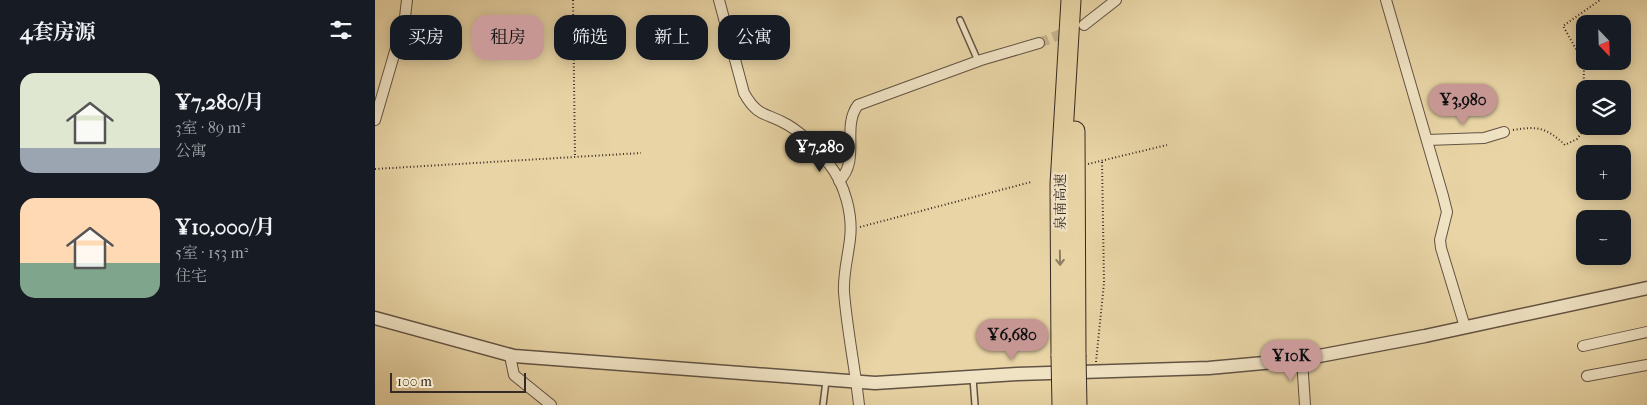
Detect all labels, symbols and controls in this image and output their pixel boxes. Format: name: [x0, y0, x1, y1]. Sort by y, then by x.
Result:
chip: 买房: [390, 15, 462, 60]
chip: 租房: [472, 15, 544, 60]
chip: 筛选: [554, 15, 626, 60]
chip: 新上: [636, 15, 708, 60]
chip: 公寓: [718, 15, 790, 60]
north arrow: [1576, 15, 1631, 70]
map controls: [1576, 15, 1631, 265]
icon: filters: [327, 16, 355, 44]
text: 4套房源: [20, 20, 95, 44]
button: layers: [1576, 80, 1631, 135]
pin: ¥3,980: [1422, 84, 1504, 126]
text: ¥7,280/月: [175, 90, 265, 114]
text: ¥3,980: [1439, 90, 1487, 109]
icon: home: [60, 93, 120, 153]
text: 3室 · 89 m²: [175, 118, 245, 137]
pin: ¥7,280: [779, 130, 861, 173]
text: ¥7,280: [796, 137, 844, 156]
text: 公寓: [175, 141, 207, 160]
button: +: [1576, 145, 1631, 200]
street label: 泉南高速: [1052, 174, 1069, 230]
button: −: [1576, 210, 1631, 265]
text: ¥10,000/月: [175, 215, 276, 239]
icon: home: [60, 218, 120, 278]
text: 5室 · 153 m²: [175, 243, 248, 262]
one-way arrow: [1055, 250, 1065, 266]
text: 住宅: [175, 266, 207, 285]
pin: ¥6,680: [971, 318, 1053, 361]
text: ¥6,680: [987, 325, 1037, 344]
pin: ¥10K: [1261, 340, 1321, 382]
text: ¥10K: [1272, 346, 1310, 365]
scale bar: [390, 370, 526, 393]
text: 100 m: [397, 373, 432, 390]

